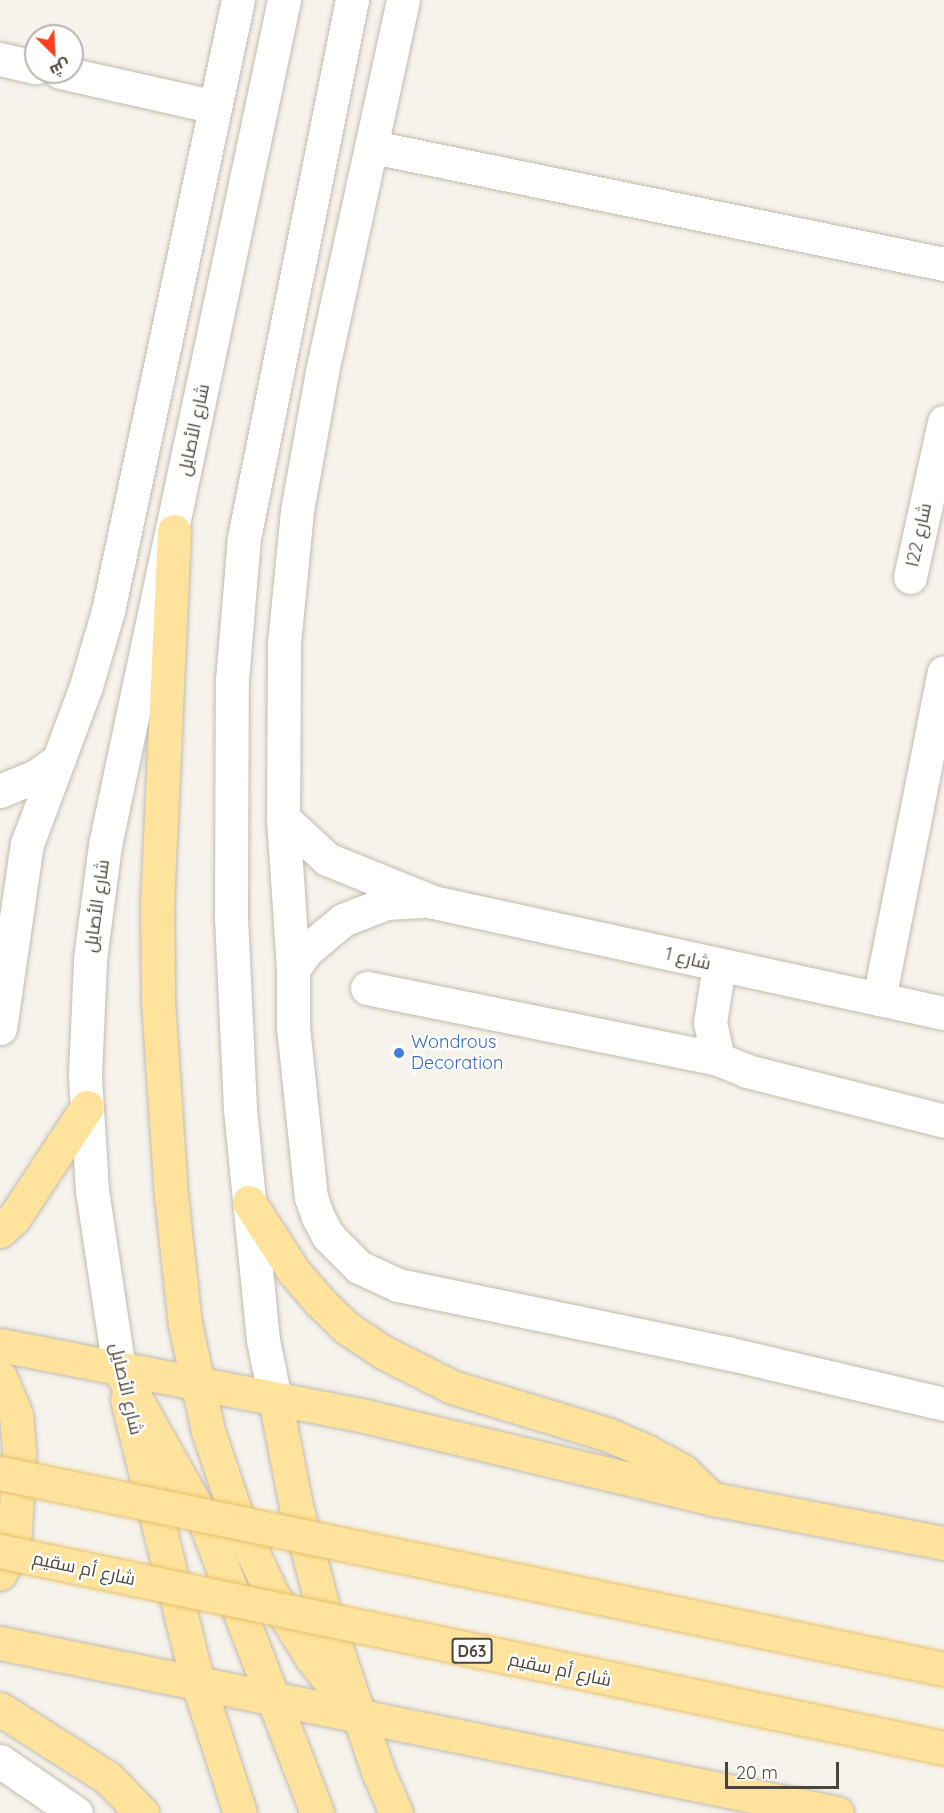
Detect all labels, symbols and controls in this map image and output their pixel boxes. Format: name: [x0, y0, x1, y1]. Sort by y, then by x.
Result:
north arrow: [24, 24, 84, 84]
text: ش: [47, 55, 74, 82]
street label: شارع الأصايل: [174, 382, 214, 478]
street label: شارع 22ا: [902, 501, 936, 569]
street label: شارع الأصايل: [80, 858, 114, 954]
street label: شارع 1: [663, 943, 713, 975]
place label: Wondrous Decoration: [411, 1032, 503, 1074]
marker: Wondrous Decoration: [392, 1046, 406, 1060]
street label: شارع الأصايل: [105, 1341, 147, 1437]
street label: شارع أم سقيم: [31, 1548, 137, 1590]
road number: D63: [451, 1638, 493, 1664]
street label: شارع أم سقيم: [507, 1649, 613, 1691]
scale bar: [728, 1750, 842, 1788]
text: 20 m: [736, 1761, 778, 1784]

